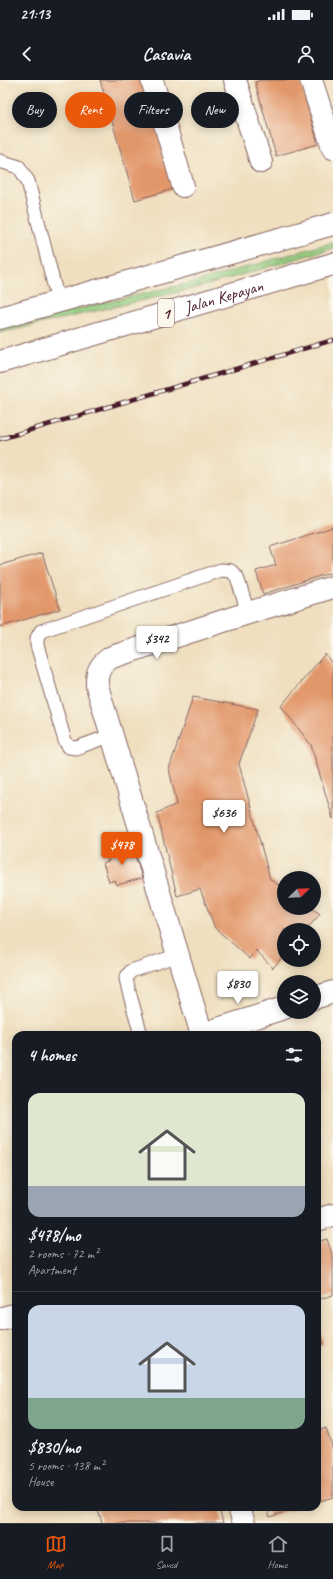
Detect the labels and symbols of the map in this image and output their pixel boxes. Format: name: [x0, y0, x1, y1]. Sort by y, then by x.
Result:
street label: Jalan Kepayan: [181, 275, 266, 319]
road number: 1: [158, 299, 174, 327]
pin: $342: [133, 626, 181, 660]
pin: $636: [200, 800, 248, 834]
pin: $478: [98, 832, 146, 866]
north arrow: [277, 871, 321, 915]
pin: $830: [214, 971, 262, 1005]

